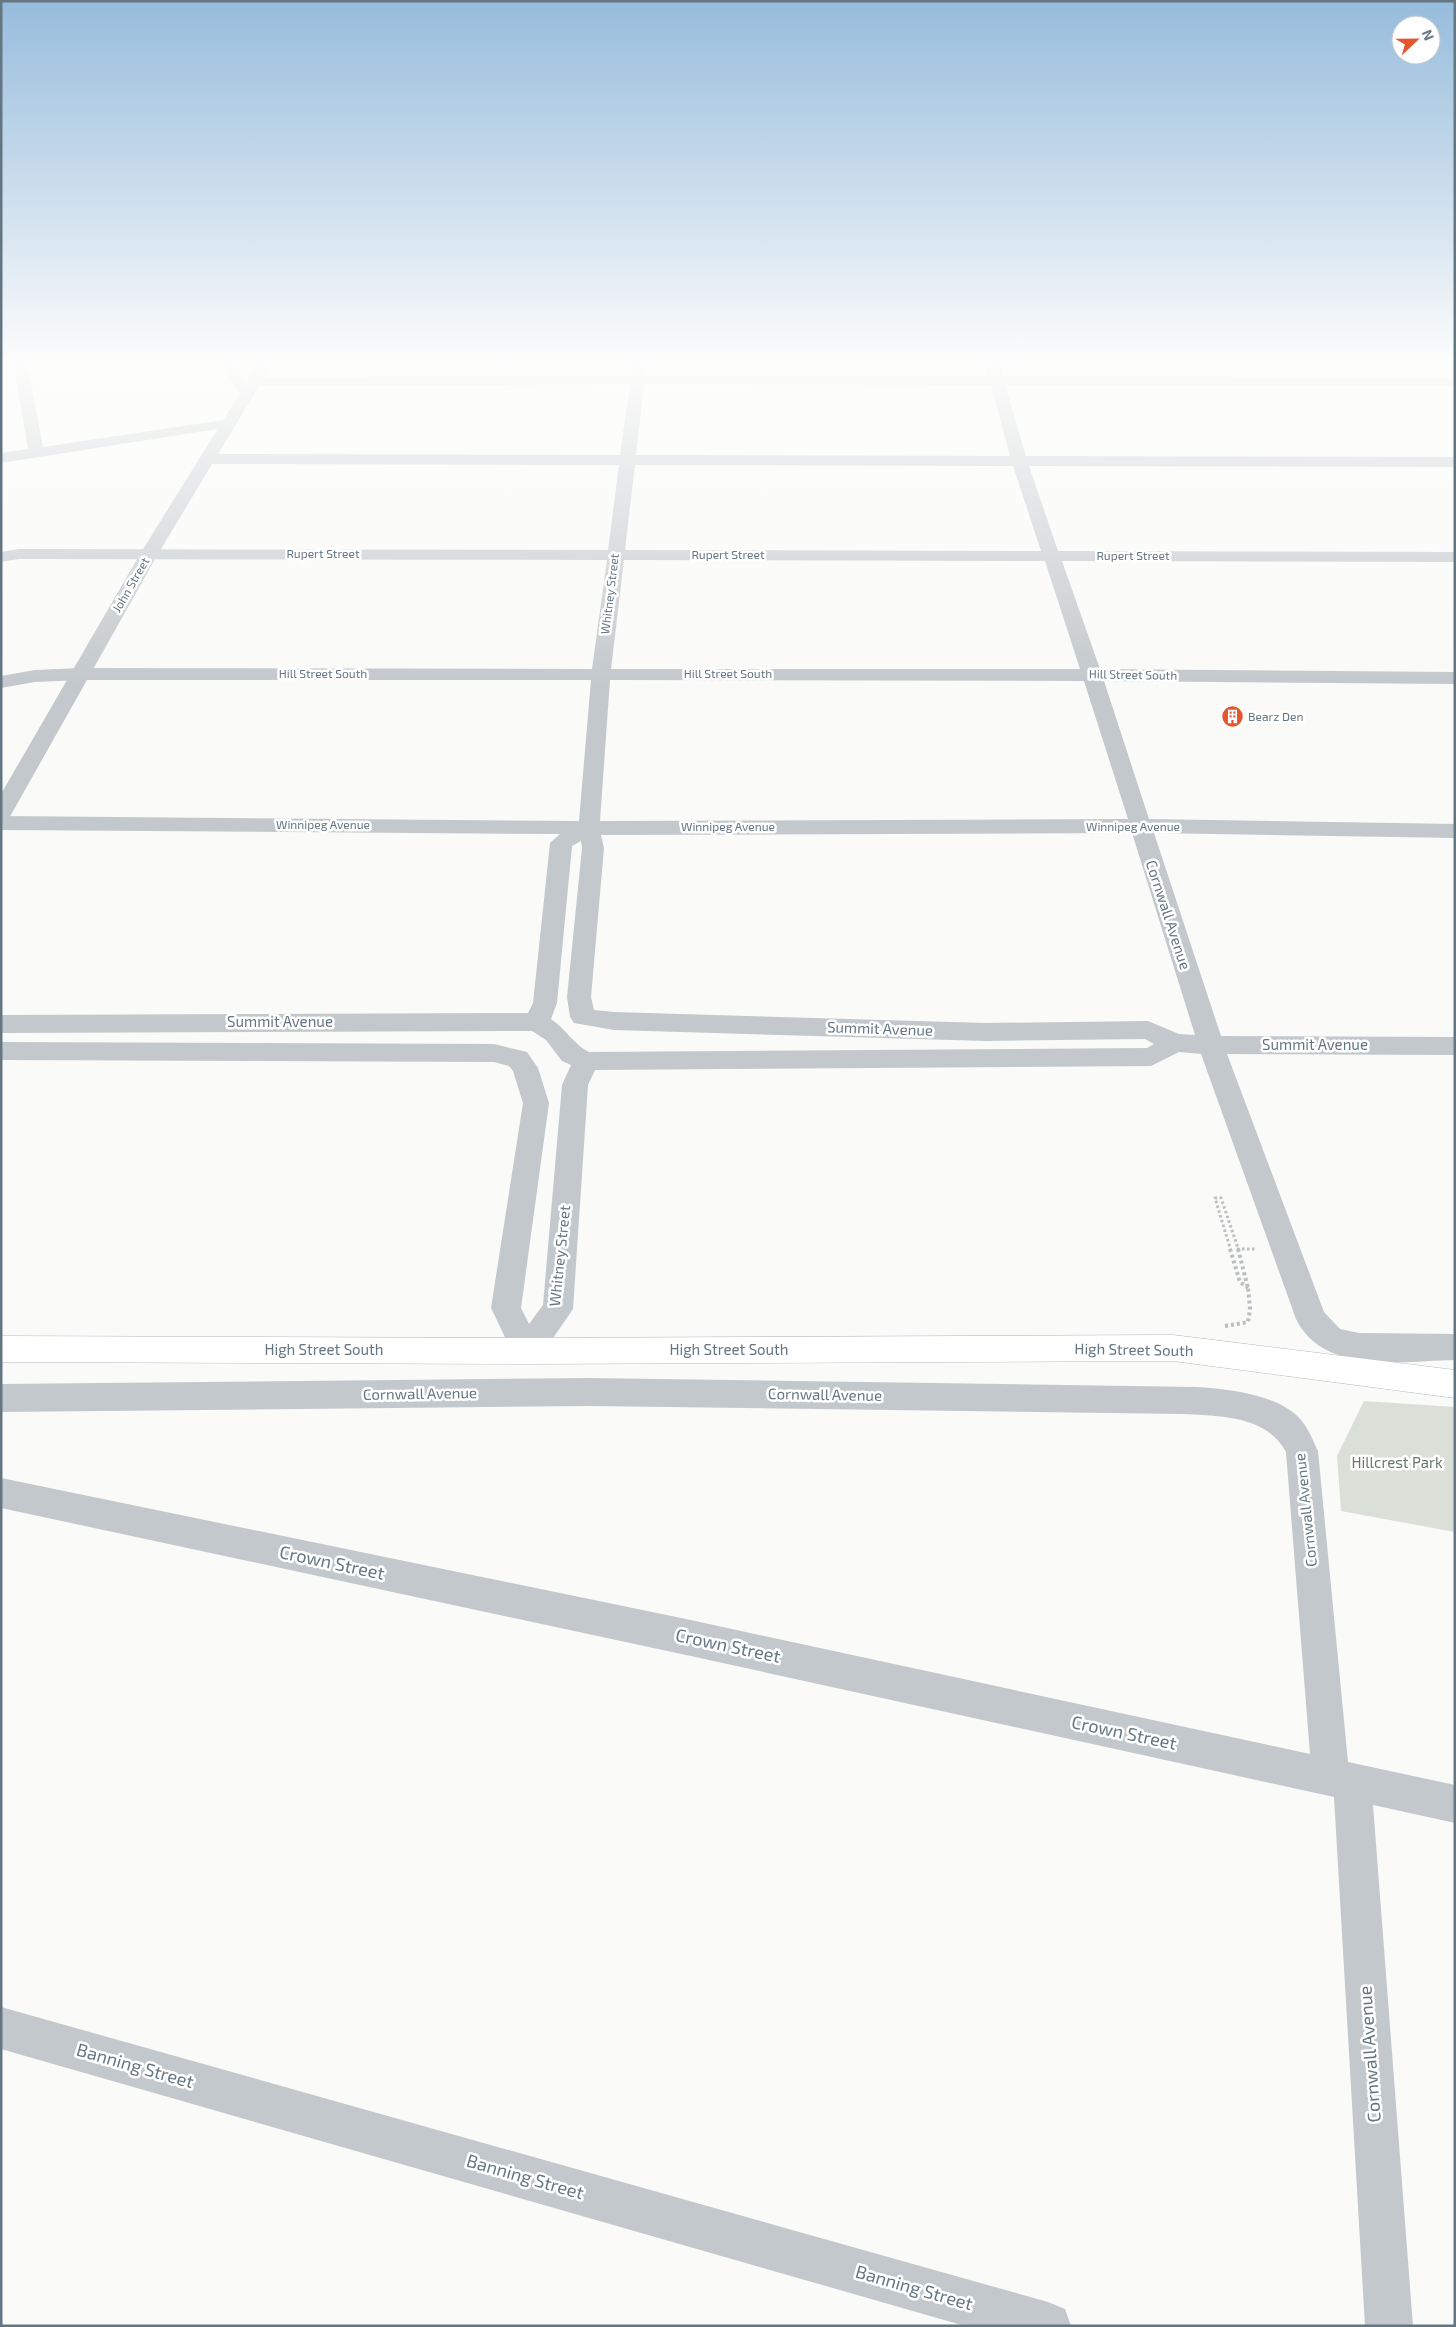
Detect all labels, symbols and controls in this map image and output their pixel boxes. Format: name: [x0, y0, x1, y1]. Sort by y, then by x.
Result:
north arrow: [1391, 15, 1441, 65]
text: N: [1419, 27, 1438, 43]
street label: Rupert Street: [286, 546, 360, 560]
street label: Rupert Street: [691, 547, 765, 561]
street label: Rupert Street: [1096, 548, 1170, 562]
street label: Whitney Street: [597, 552, 621, 635]
street label: John Street: [109, 554, 152, 614]
street label: Hill Street South: [279, 666, 367, 680]
street label: Hill Street South: [684, 666, 772, 680]
street label: Hill Street South: [1089, 666, 1177, 682]
building icon: Bearz Den: [1220, 705, 1244, 729]
place label: Bearz Den: [1248, 709, 1303, 723]
street label: Winnipeg Avenue: [276, 817, 370, 831]
street label: Winnipeg Avenue: [681, 819, 775, 833]
street label: Winnipeg Avenue: [1086, 819, 1180, 833]
street label: Cornwall Avenue: [1143, 858, 1195, 972]
street label: Summit Avenue: [227, 1012, 333, 1030]
street label: Summit Avenue: [827, 1017, 933, 1039]
street label: Summit Avenue: [1262, 1035, 1368, 1053]
street label: Whitney Street: [545, 1204, 573, 1307]
street label: High Street South: [1074, 1339, 1194, 1359]
street label: High Street South: [264, 1340, 384, 1358]
street label: High Street South: [669, 1340, 789, 1358]
street label: Cornwall Avenue: [363, 1383, 477, 1403]
street label: Cornwall Avenue: [768, 1384, 882, 1404]
street label: Cornwall Avenue: [1290, 1452, 1320, 1568]
park label: Hillcrest Park: [1351, 1453, 1443, 1471]
street label: Crown Street: [278, 1540, 387, 1584]
street label: Crown Street: [674, 1623, 783, 1667]
street label: Crown Street: [1070, 1710, 1179, 1754]
street label: Cornwall Avenue: [1353, 1985, 1385, 2123]
street label: Banning Street: [74, 2038, 197, 2092]
street label: Banning Street: [464, 2149, 587, 2203]
street label: Banning Street: [853, 2260, 976, 2314]

